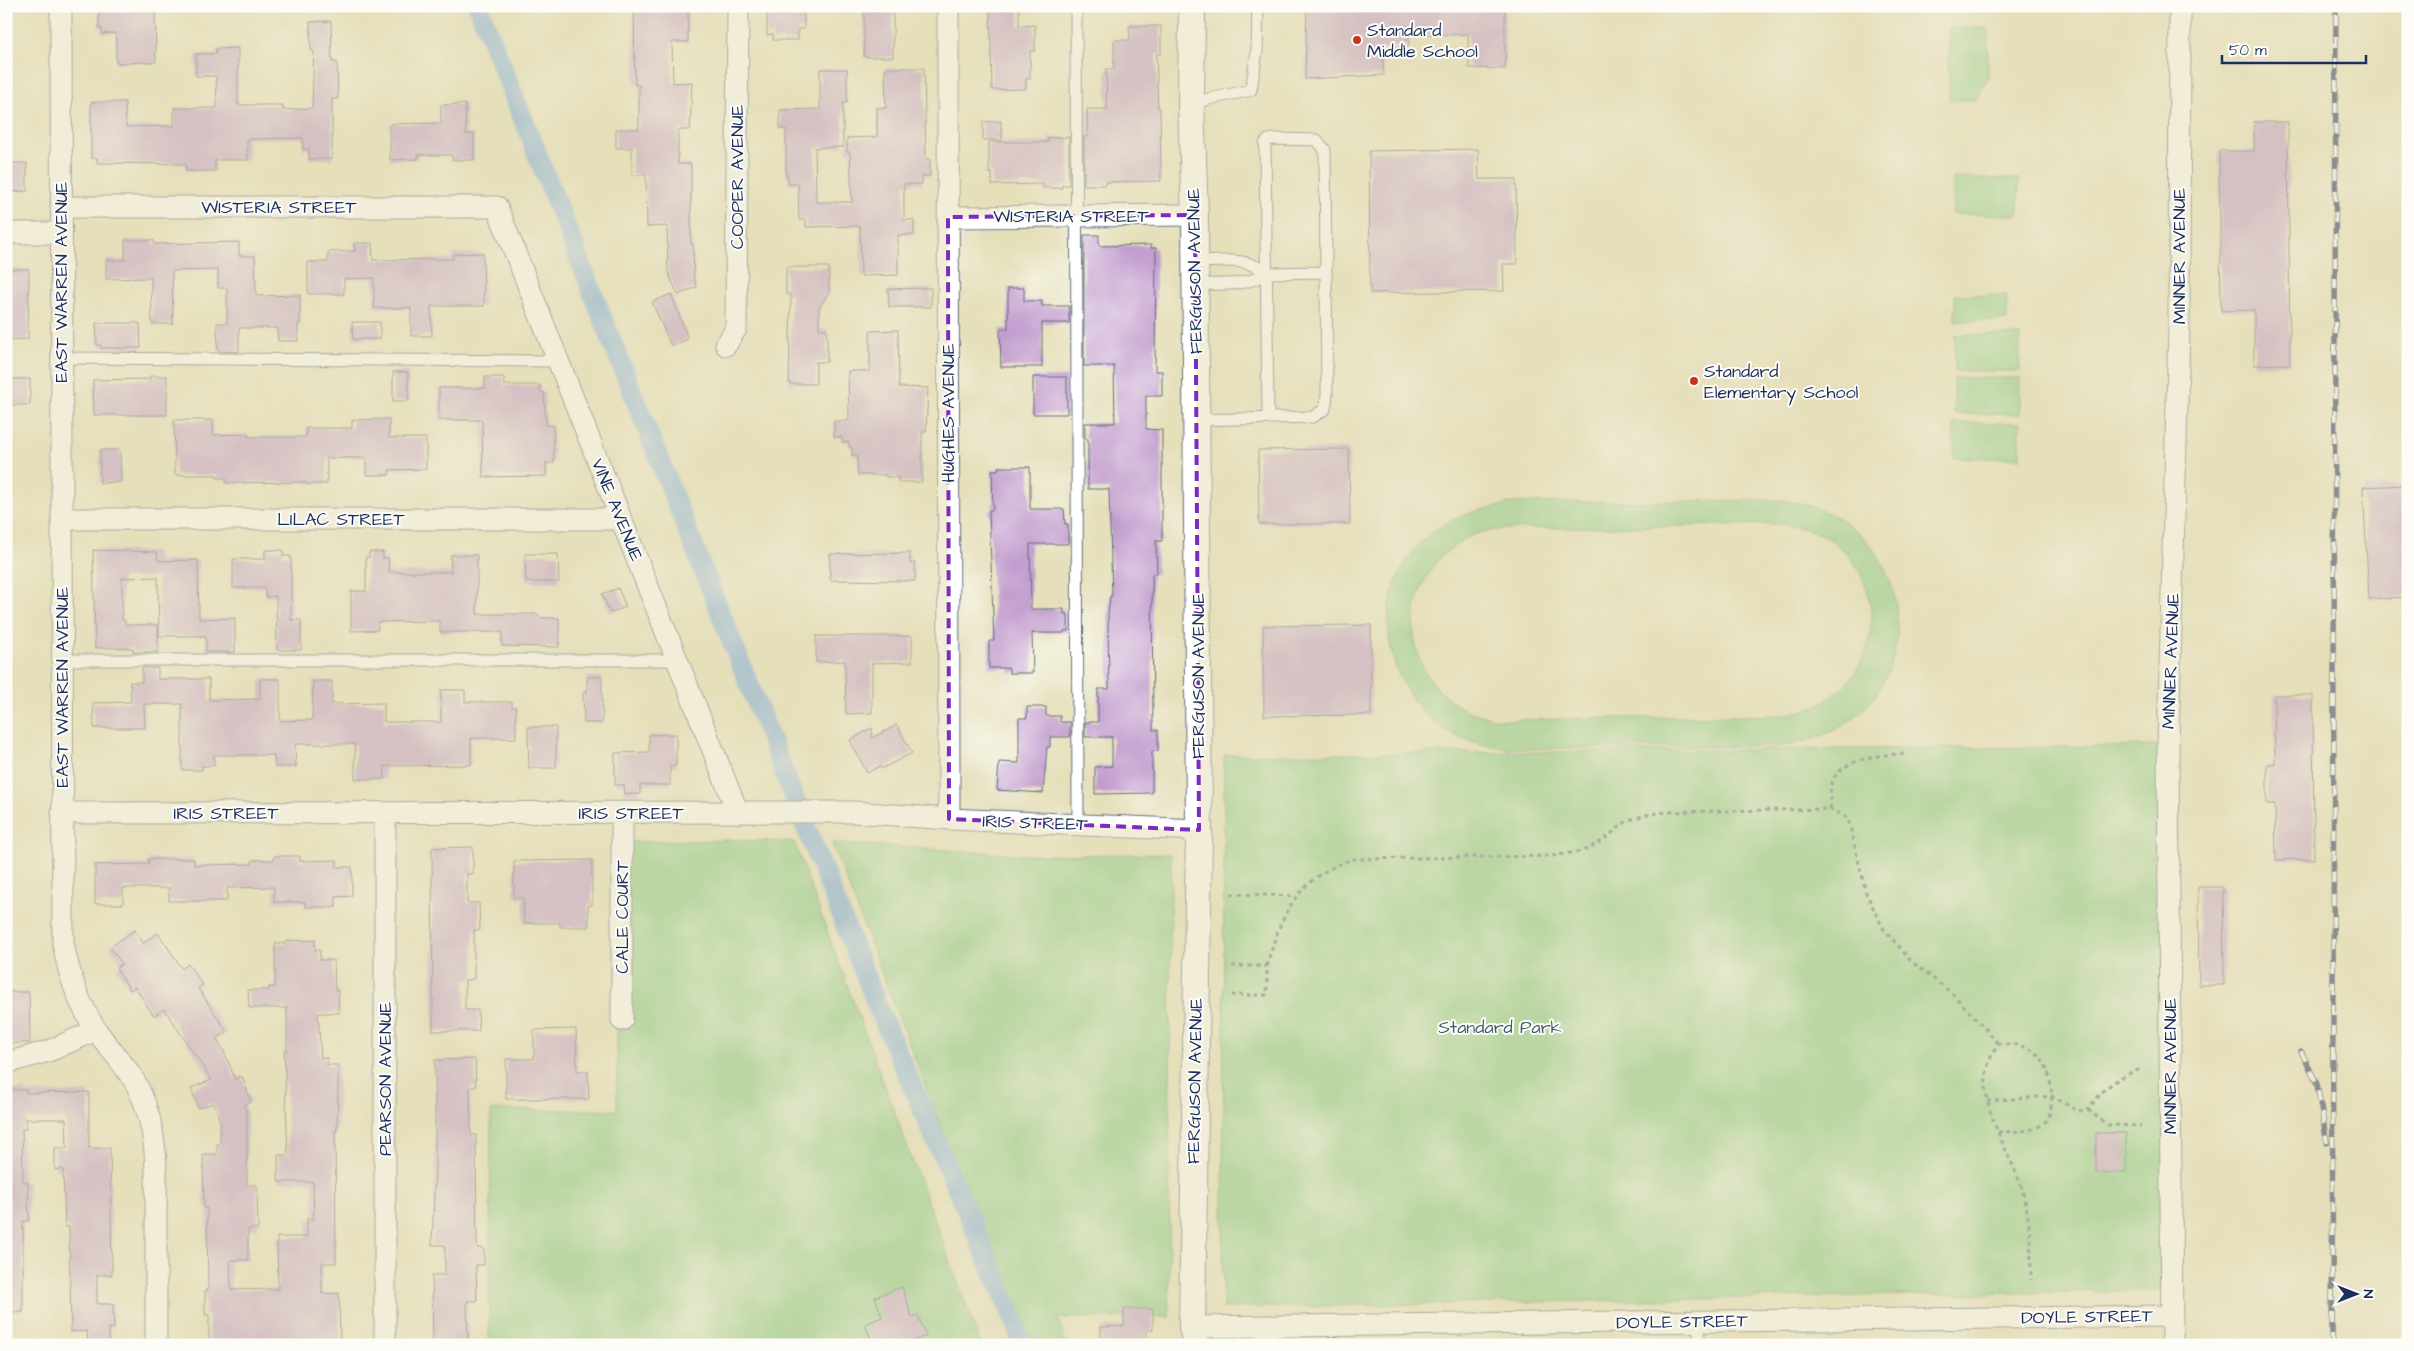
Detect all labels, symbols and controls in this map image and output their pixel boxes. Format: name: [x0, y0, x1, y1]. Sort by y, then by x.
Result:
place label: Standard Middle School: [1367, 18, 1478, 64]
scale bar: [2222, 32, 2365, 64]
marker: Standard Middle School: [1351, 34, 1363, 46]
text: 50 m: [2229, 40, 2267, 61]
street label: COOPER AVENUE: [725, 104, 750, 249]
street label: EAST WARREN AVENUE: [49, 181, 74, 382]
street label: FERGUSON AVENUE: [1181, 187, 1209, 354]
street label: MINNER AVENUE: [2167, 187, 2192, 324]
street label: WISTERIA STREET: [201, 195, 358, 220]
street label: WISTERIA STREET: [993, 204, 1150, 229]
street label: HUGHES AVENUE: [936, 343, 961, 483]
place label: Standard Elementary School: [1704, 359, 1859, 406]
marker: Standard Elementary School: [1688, 375, 1700, 387]
street label: VINE AVENUE: [585, 455, 649, 565]
street label: LILAC STREET: [277, 507, 405, 532]
street label: EAST WARREN AVENUE: [50, 586, 75, 787]
street label: MINNER AVENUE: [2156, 592, 2186, 730]
street label: FERGUSON AVENUE: [1186, 593, 1211, 759]
street label: IRIS STREET: [173, 801, 279, 826]
street label: IRIS STREET: [578, 801, 684, 826]
street label: IRIS STREET: [982, 809, 1089, 837]
street label: CALE COURT: [610, 859, 635, 974]
street label: FERGUSON AVENUE: [1181, 997, 1209, 1164]
street label: MINNER AVENUE: [2158, 997, 2183, 1134]
street label: PEARSON AVENUE: [373, 1002, 398, 1156]
park label: Standard Park: [1438, 1015, 1562, 1040]
north arrow: [2332, 1268, 2382, 1318]
text: N: [2358, 1290, 2378, 1299]
street label: DOYLE STREET: [2021, 1303, 2154, 1331]
street label: DOYLE STREET: [1616, 1308, 1749, 1336]

